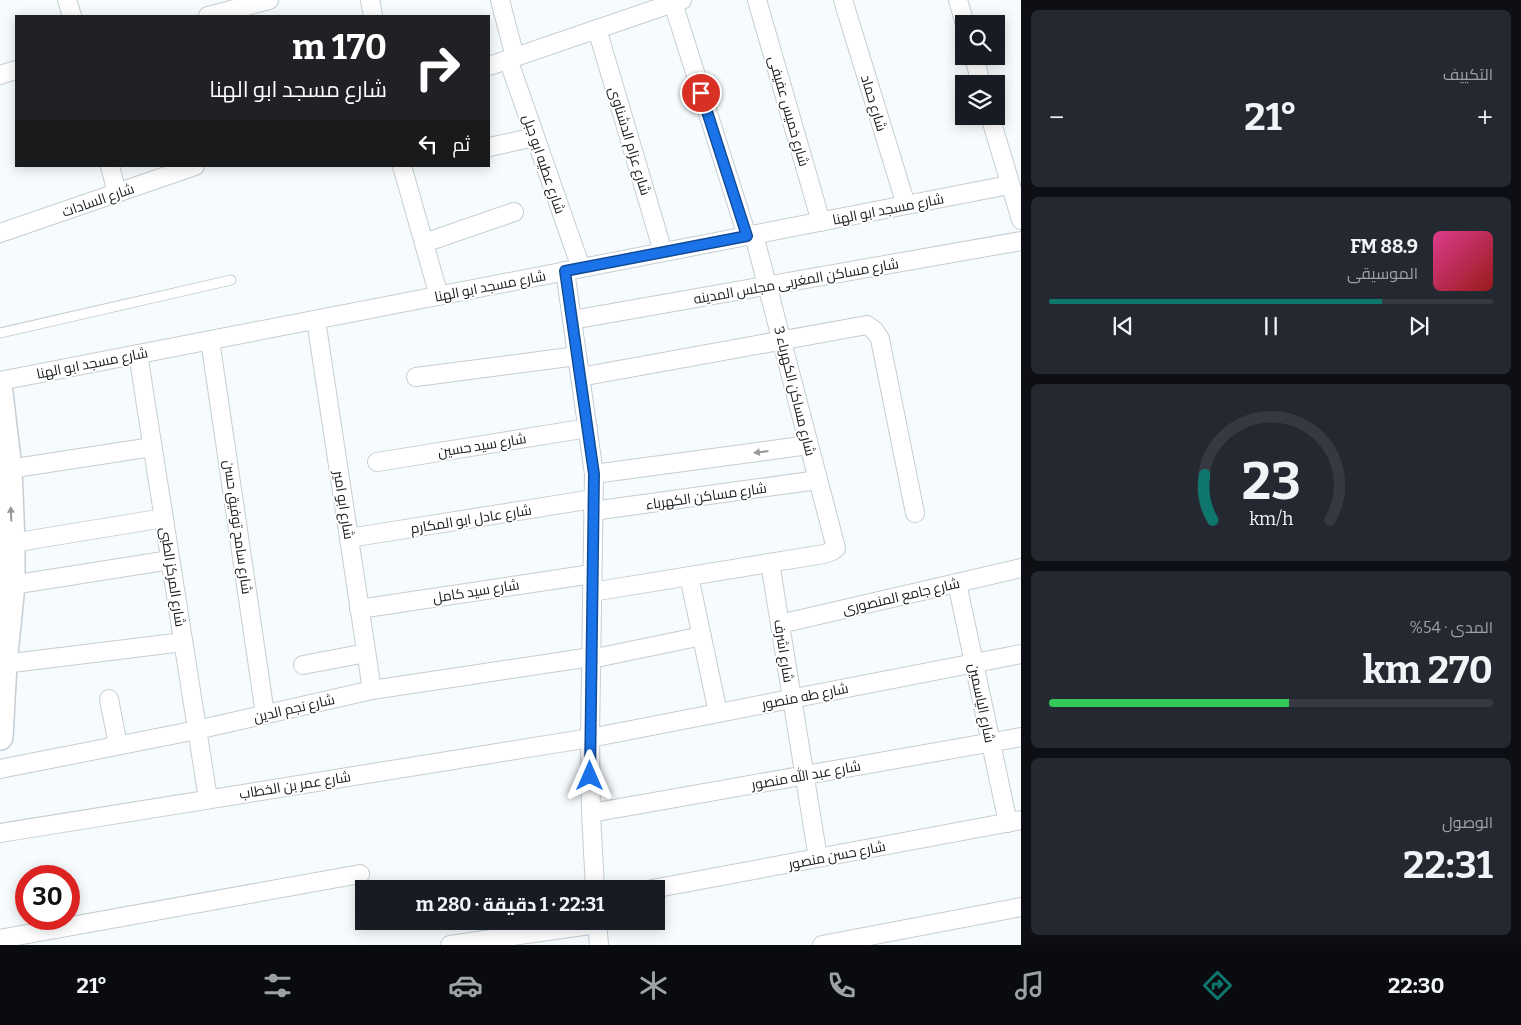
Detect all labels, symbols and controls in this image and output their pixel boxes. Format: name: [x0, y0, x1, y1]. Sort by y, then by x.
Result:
map controls: [955, 15, 1005, 125]
button: search: [955, 15, 1005, 65]
text: 170 m: [292, 26, 387, 68]
icon: right: [405, 35, 470, 100]
street label: شارع خميس عفيفى: [765, 54, 812, 168]
text: التكييف: [1443, 65, 1493, 84]
pin: [680, 72, 722, 114]
street label: شارع حماد: [857, 73, 890, 133]
button: layers: [955, 75, 1005, 125]
text: شارع مسجد ابو الهنا: [209, 76, 387, 103]
icon: arrive: [687, 79, 715, 107]
street label: شارع عزام الدشناوى: [604, 85, 654, 198]
text: 21°: [1244, 94, 1297, 140]
text: −: [1049, 101, 1064, 134]
text: +: [1477, 101, 1493, 134]
street label: شارع عطيه ابو جبل: [519, 112, 568, 216]
icon: left: [414, 130, 442, 158]
text: ثم: [452, 133, 470, 156]
street label: شارع السادات: [60, 180, 137, 221]
street label: شارع مسجد ابو الهنا: [831, 190, 945, 229]
text: 88.9 FM: [1350, 235, 1418, 258]
street label: شارع مساكن المغربى مجلس المدينه: [692, 255, 900, 308]
text: الموسيقى: [1347, 264, 1418, 283]
street label: شارع مسجد ابو الهنا: [433, 267, 547, 306]
icon: previous: [1109, 312, 1137, 340]
icon: pause: [1257, 312, 1285, 340]
icon: next: [1405, 312, 1433, 340]
street label: شارع مساكن الكهرباء 3: [770, 325, 819, 458]
street label: شارع مسجد ابو الهنا: [35, 344, 149, 383]
street label: شارع سيد حسين: [436, 430, 528, 461]
one-way arrow: [752, 448, 768, 456]
text: 23: [1241, 450, 1301, 513]
street label: شارع سامح توفيق حسن: [220, 459, 255, 595]
street label: شارع ابو امير: [330, 468, 357, 541]
street label: شارع مساكن الكهرباء: [644, 480, 768, 513]
street label: شارع عادل ابو المكارم: [409, 502, 533, 538]
one-way arrow: [7, 505, 15, 521]
text: km/h: [1249, 508, 1293, 530]
street label: شارع المركز الطبى: [156, 526, 189, 628]
street label: شارع جامع المنصورى: [841, 575, 961, 618]
street label: شارع سيد كامل: [432, 576, 521, 607]
street label: شارع اشرف: [770, 618, 797, 684]
text: المدى · 54%: [1409, 618, 1493, 637]
text: 270 km: [1363, 647, 1493, 693]
street label: شارع الياسمين: [965, 662, 998, 744]
street label: شارع طه منصور: [759, 680, 850, 713]
street label: شارع نجم الدين: [252, 691, 337, 727]
position arrow: [563, 749, 615, 801]
street label: شارع عبد الله منصور: [749, 757, 862, 794]
street label: شارع عمر بن الخطاب: [238, 768, 352, 803]
text: الوصول: [1442, 813, 1493, 832]
street label: شارع حسن منصور: [786, 838, 887, 873]
text: 22:31: [1403, 842, 1493, 888]
speed limit sign: 30: [15, 865, 80, 930]
text: 22:31 · 1 دقيقة · 280 m: [416, 893, 604, 916]
icon: filters: [260, 968, 295, 1003]
icon: car: [448, 968, 483, 1003]
icon: climate: [636, 968, 671, 1003]
icon: phone: [824, 968, 859, 1003]
icon: music: [1012, 968, 1047, 1003]
icon: directions: [1200, 968, 1235, 1003]
text: 21°: [77, 972, 107, 999]
text: 22:30: [1388, 972, 1445, 999]

